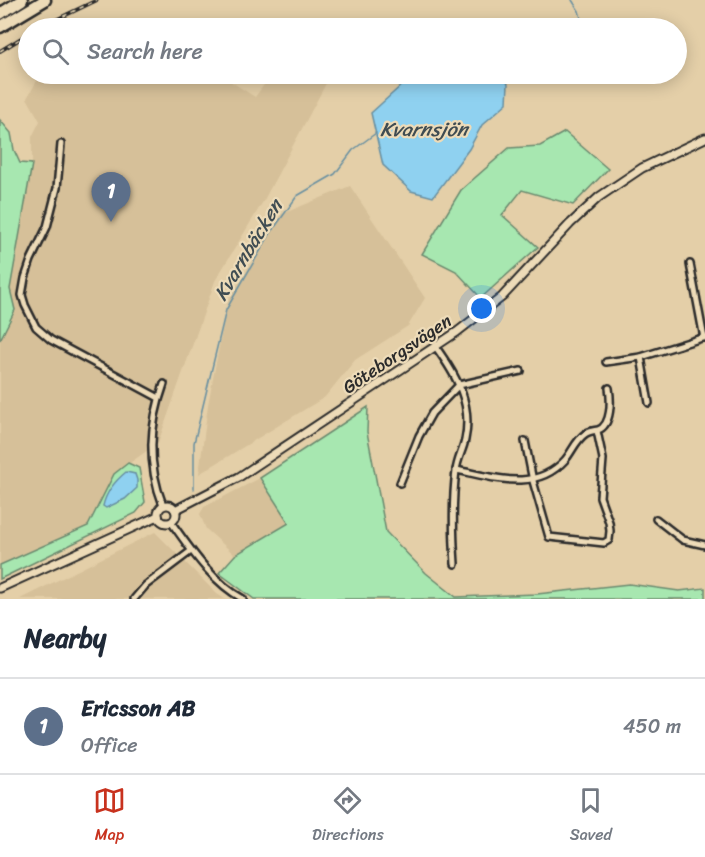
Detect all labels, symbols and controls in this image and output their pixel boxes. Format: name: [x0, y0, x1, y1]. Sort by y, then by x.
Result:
search box: [18, 18, 687, 84]
text: Search here: [87, 32, 203, 71]
icon: search: [39, 35, 72, 68]
water label: Kvarnsjön: [380, 112, 470, 147]
pin: 1: [92, 172, 130, 222]
water label: Kvarnbäcken: [204, 191, 293, 308]
your location: [467, 294, 496, 323]
street label: Göteborgsvägen: [336, 305, 459, 403]
text: Nearby: [24, 615, 106, 661]
text: Ericsson AB: [81, 689, 196, 728]
text: 1: [39, 709, 48, 744]
text: 450 m: [623, 709, 681, 744]
text: Office: [81, 728, 137, 763]
tab: Map: [93, 784, 126, 849]
tab: Directions: [312, 784, 384, 849]
tab: Saved: [570, 784, 612, 849]

